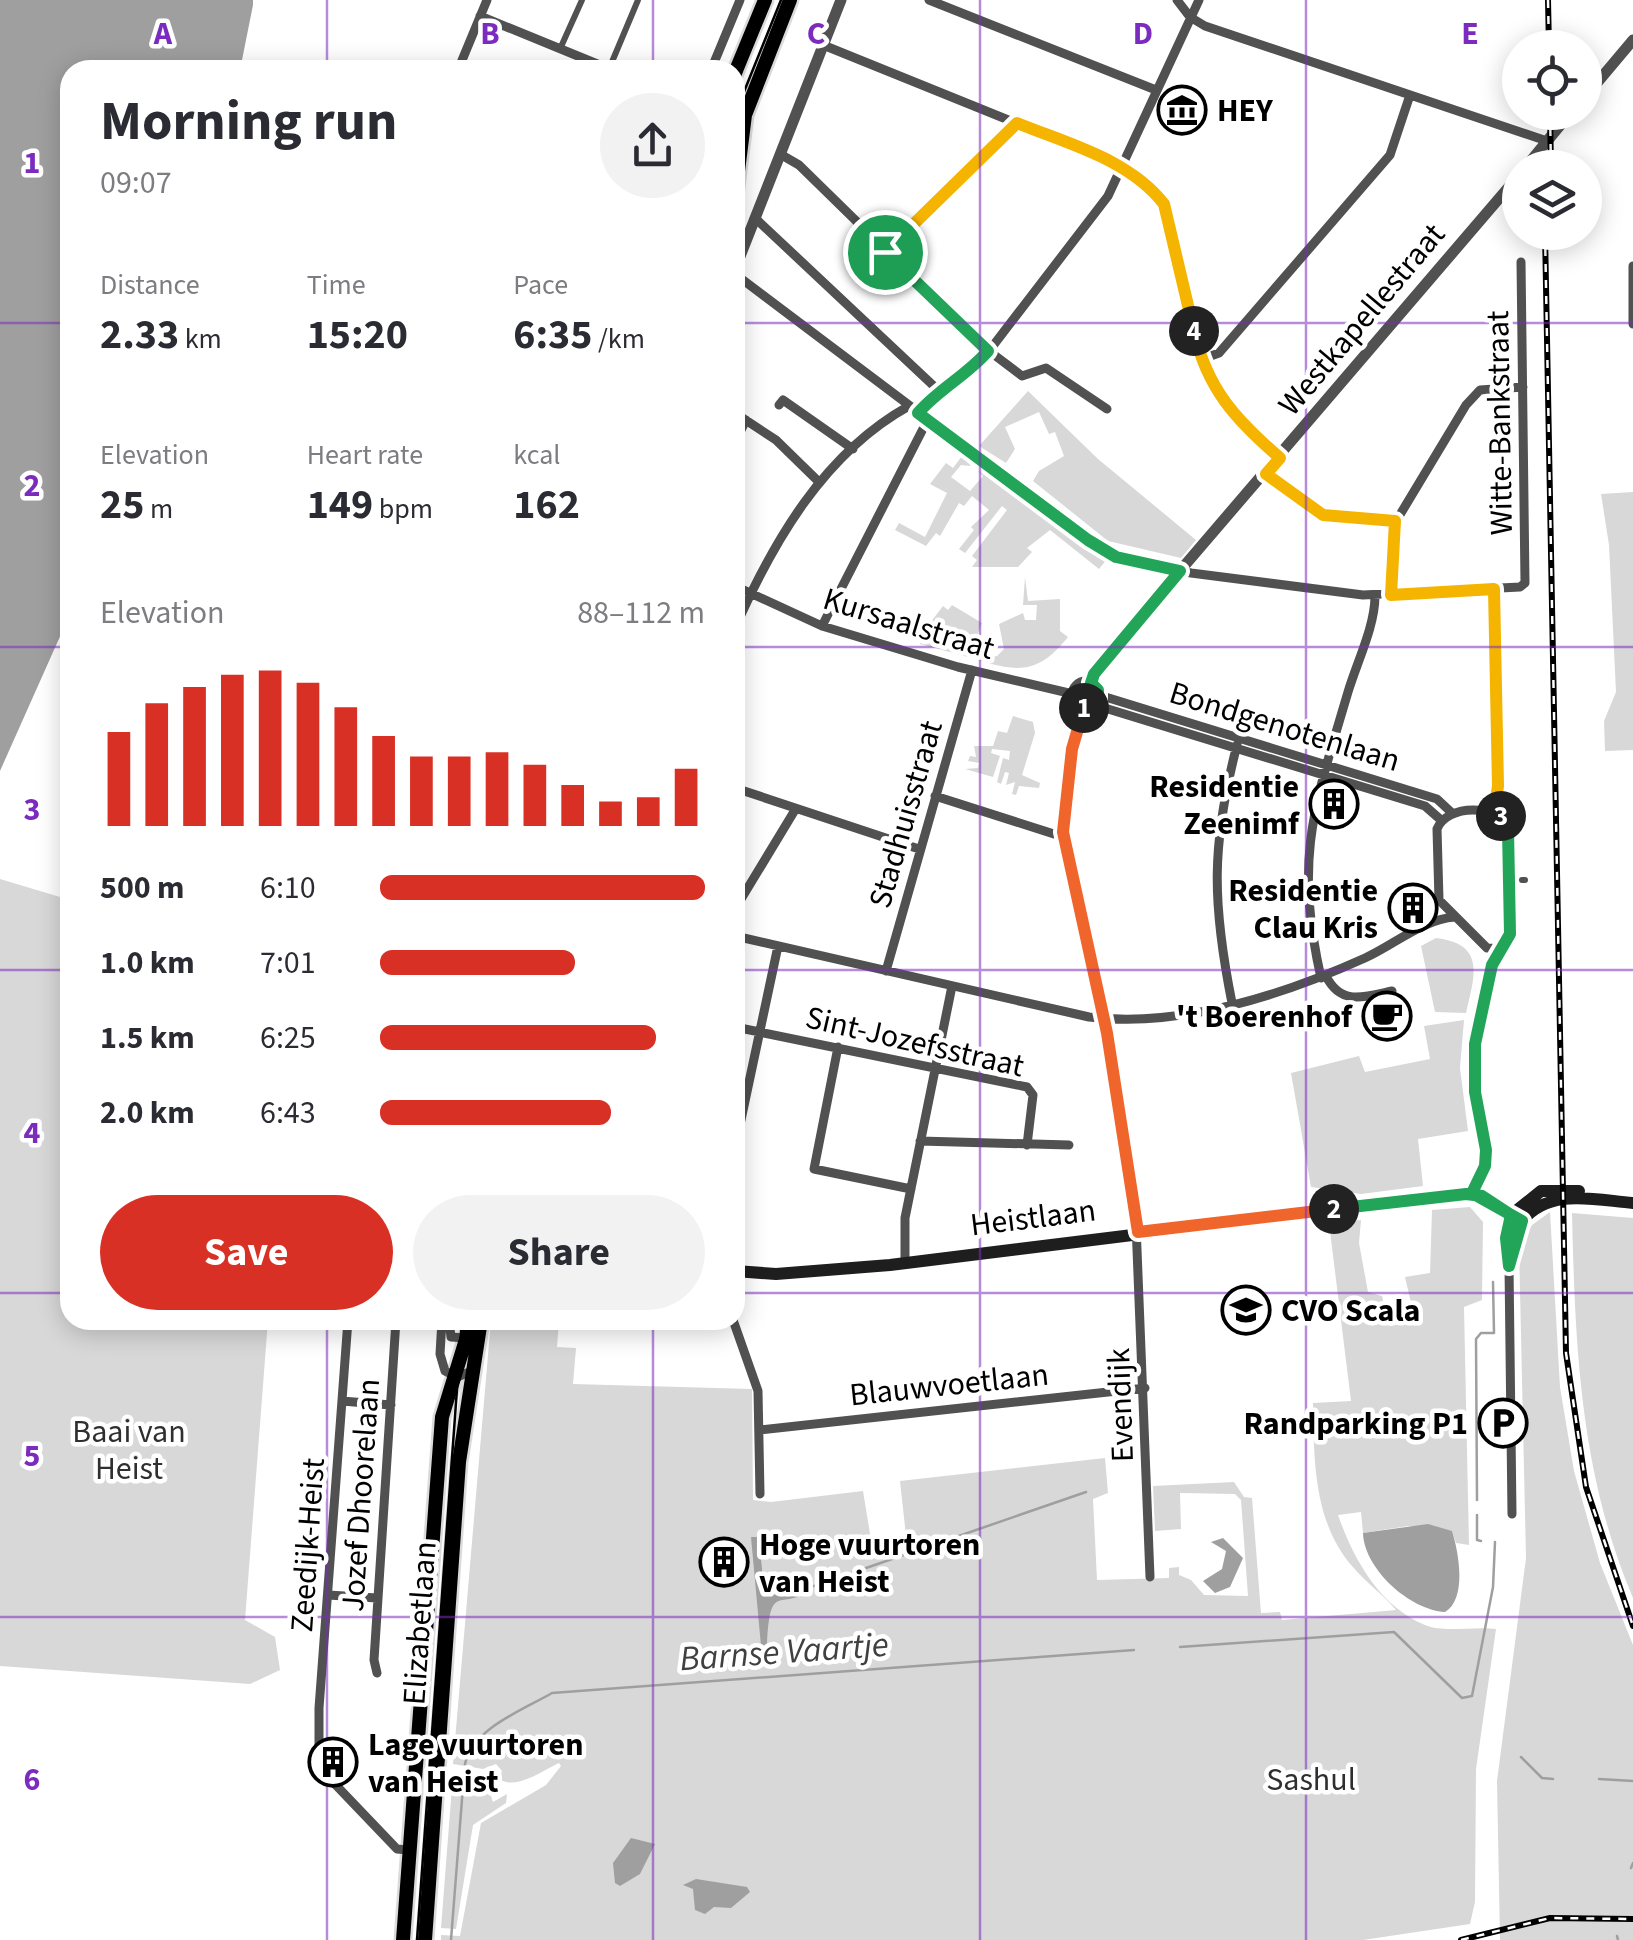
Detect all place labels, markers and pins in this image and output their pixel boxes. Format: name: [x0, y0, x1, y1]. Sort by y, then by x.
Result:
museum icon: HEY: [1156, 84, 1208, 136]
place label: HEY: [1217, 88, 1274, 134]
pin: [843, 210, 928, 295]
pin: 4: [1169, 306, 1219, 356]
pin: 1: [1059, 683, 1109, 733]
place label: Residentie Zeenimf: [1149, 764, 1300, 847]
building icon: Residentie Zeenimf: [1308, 778, 1360, 830]
pin: 3: [1476, 791, 1526, 841]
place label: Residentie Clau Kris: [1228, 868, 1378, 951]
building icon: Residentie Clau Kris: [1387, 882, 1439, 934]
cafe icon: 't Boerenhof: [1361, 990, 1413, 1042]
place label: 't Boerenhof: [1176, 994, 1353, 1040]
pin: 2: [1309, 1184, 1359, 1234]
school or university icon: CVO Scala: [1220, 1284, 1272, 1336]
place label: CVO Scala: [1281, 1288, 1420, 1334]
parking icon: Randparking P1: [1477, 1397, 1529, 1449]
place label: Randparking P1: [1243, 1401, 1468, 1447]
place label: Hoge vuurtoren van Heist: [759, 1522, 980, 1605]
building icon: Hoge vuurtoren van Heist: [698, 1536, 750, 1588]
place label: Lage vuurtoren van Heist: [368, 1722, 583, 1805]
building icon: Lage vuurtoren van Heist: [307, 1736, 359, 1788]

